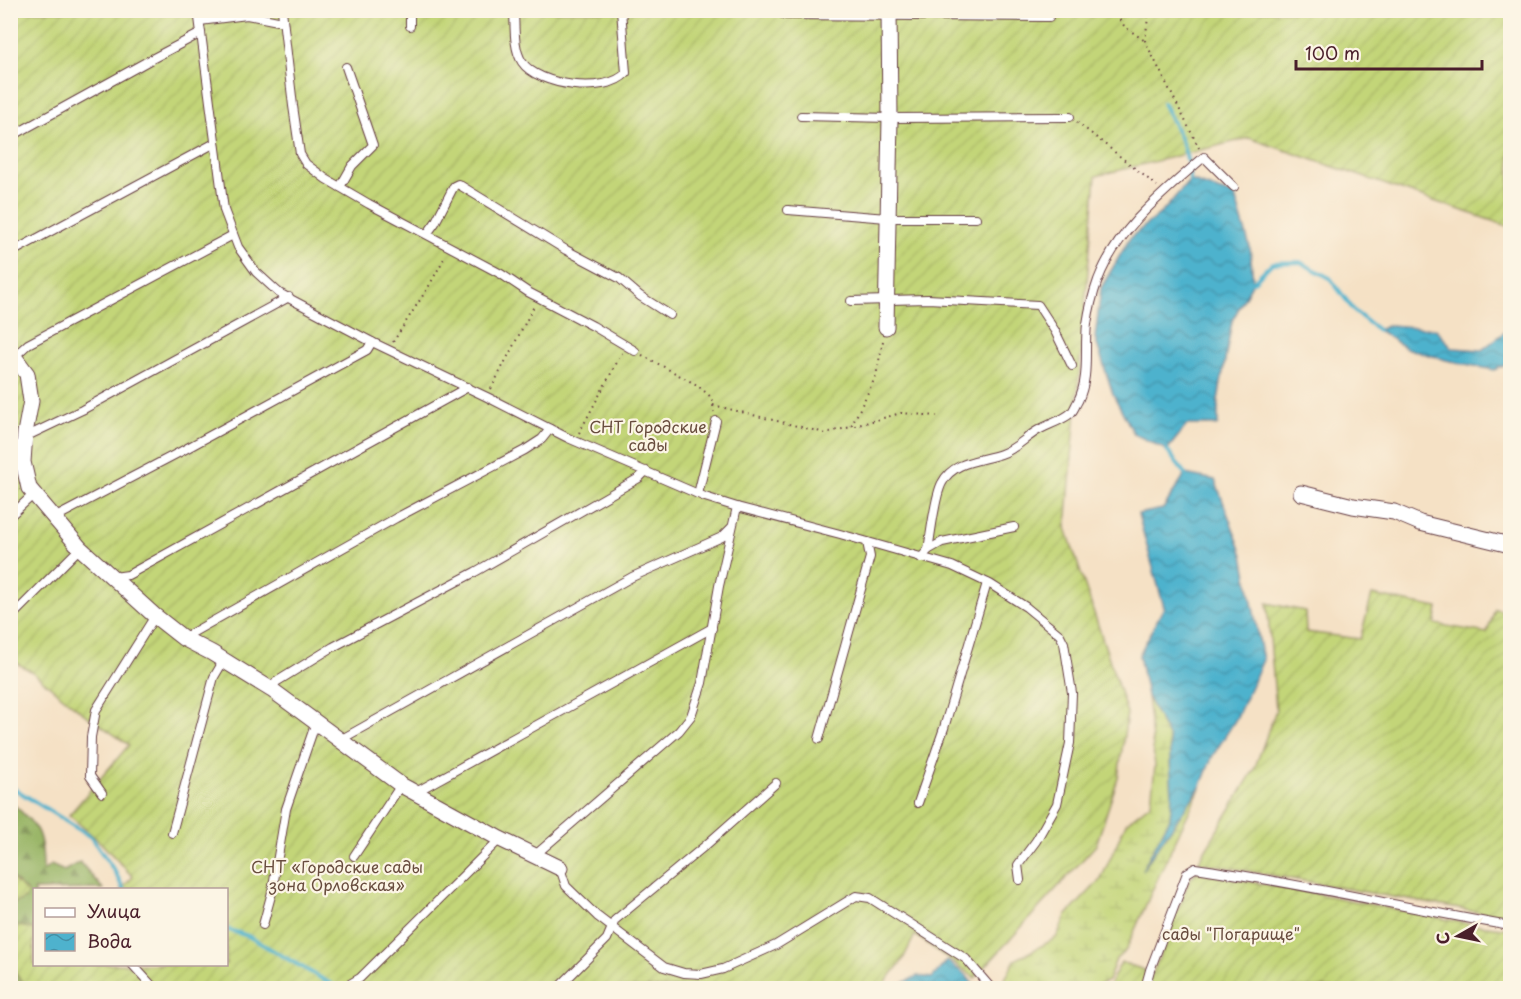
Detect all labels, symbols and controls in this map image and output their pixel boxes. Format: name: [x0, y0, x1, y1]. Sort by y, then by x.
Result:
scale bar: [1296, 33, 1482, 71]
text: 100 m: [1305, 39, 1360, 66]
park label: СНТ Городские сады: [589, 414, 707, 456]
park label: СНТ «Городские сады зона Орловская»: [251, 854, 423, 896]
legend: [33, 888, 228, 966]
text: Улица: [87, 897, 141, 924]
north arrow: [1428, 906, 1488, 966]
park label: сады "Погарище": [1162, 921, 1300, 945]
text: Вода: [87, 927, 132, 954]
text: С: [1429, 931, 1455, 946]

